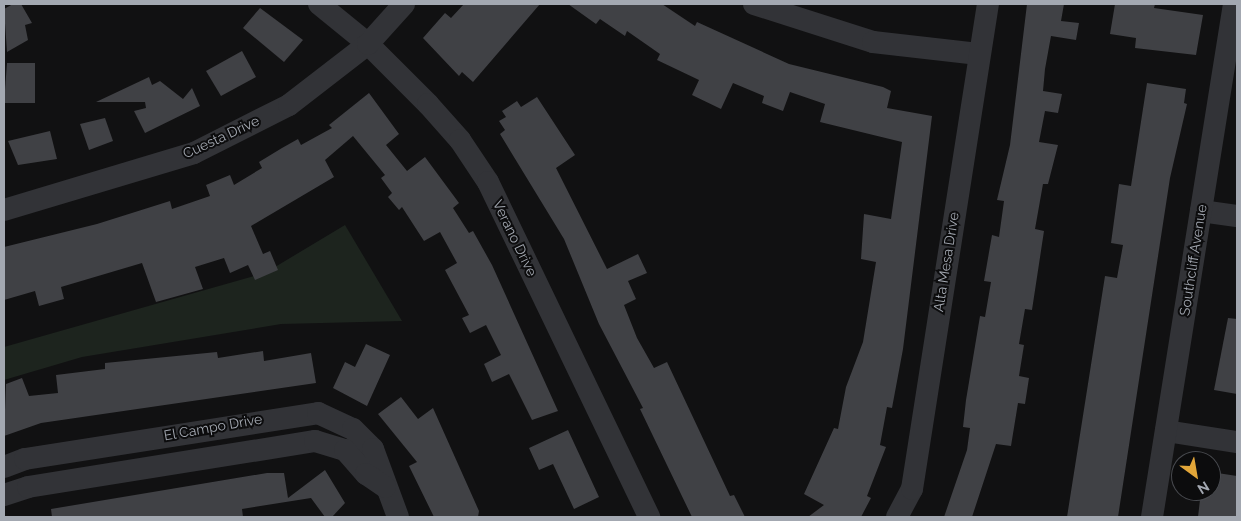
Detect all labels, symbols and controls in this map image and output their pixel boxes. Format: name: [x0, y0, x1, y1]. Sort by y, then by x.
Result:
street label: Cuesta Drive: [180, 112, 262, 162]
street label: Verano Drive: [489, 197, 541, 279]
street label: Southcliff Avenue: [1176, 203, 1210, 317]
street label: Alta Mesa Drive: [930, 211, 962, 313]
street label: El Campo Drive: [162, 410, 264, 444]
north arrow: [1171, 451, 1221, 501]
text: N: [1195, 478, 1212, 497]

